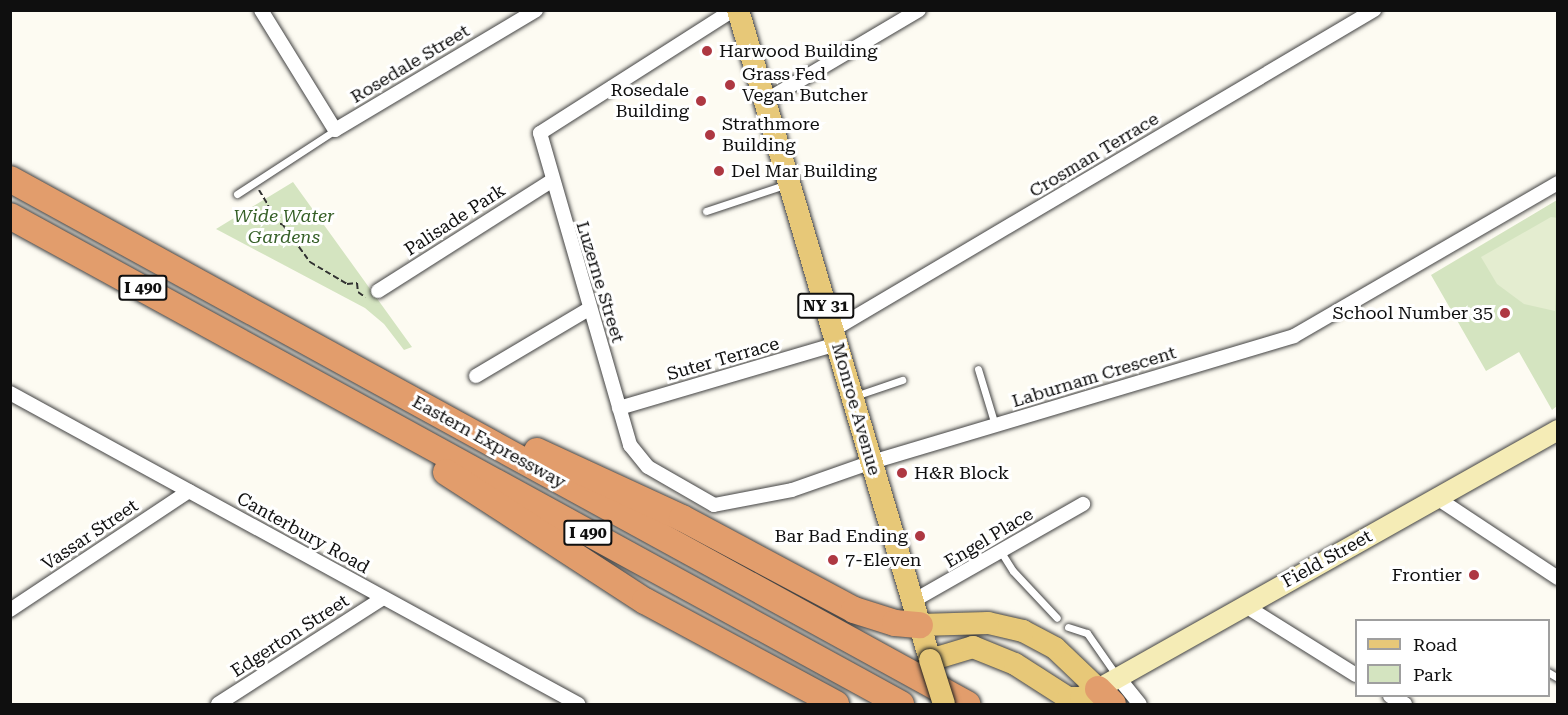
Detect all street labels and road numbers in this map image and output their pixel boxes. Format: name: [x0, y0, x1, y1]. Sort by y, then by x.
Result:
street label: Rosedale Street: [347, 20, 473, 108]
street label: Crosman Terrace: [1025, 108, 1163, 202]
street label: Palisade Park: [401, 179, 509, 261]
street label: Luzerne Street: [571, 219, 629, 345]
road number: I 490: [118, 275, 168, 301]
road number: NY 31: [796, 293, 856, 319]
street label: Suter Terrace: [664, 333, 782, 385]
street label: Monroe Avenue: [827, 340, 885, 478]
street label: Laburnam Crescent: [1009, 342, 1179, 412]
street label: Eastern Expressway: [408, 391, 570, 493]
street label: Canterbury Road: [233, 488, 373, 578]
street label: Vassar Street: [38, 495, 142, 575]
street label: Engel Place: [941, 503, 1037, 573]
road number: I 490: [562, 520, 614, 546]
street label: Field Street: [1278, 525, 1376, 593]
street label: Edgerton Street: [227, 590, 353, 682]

